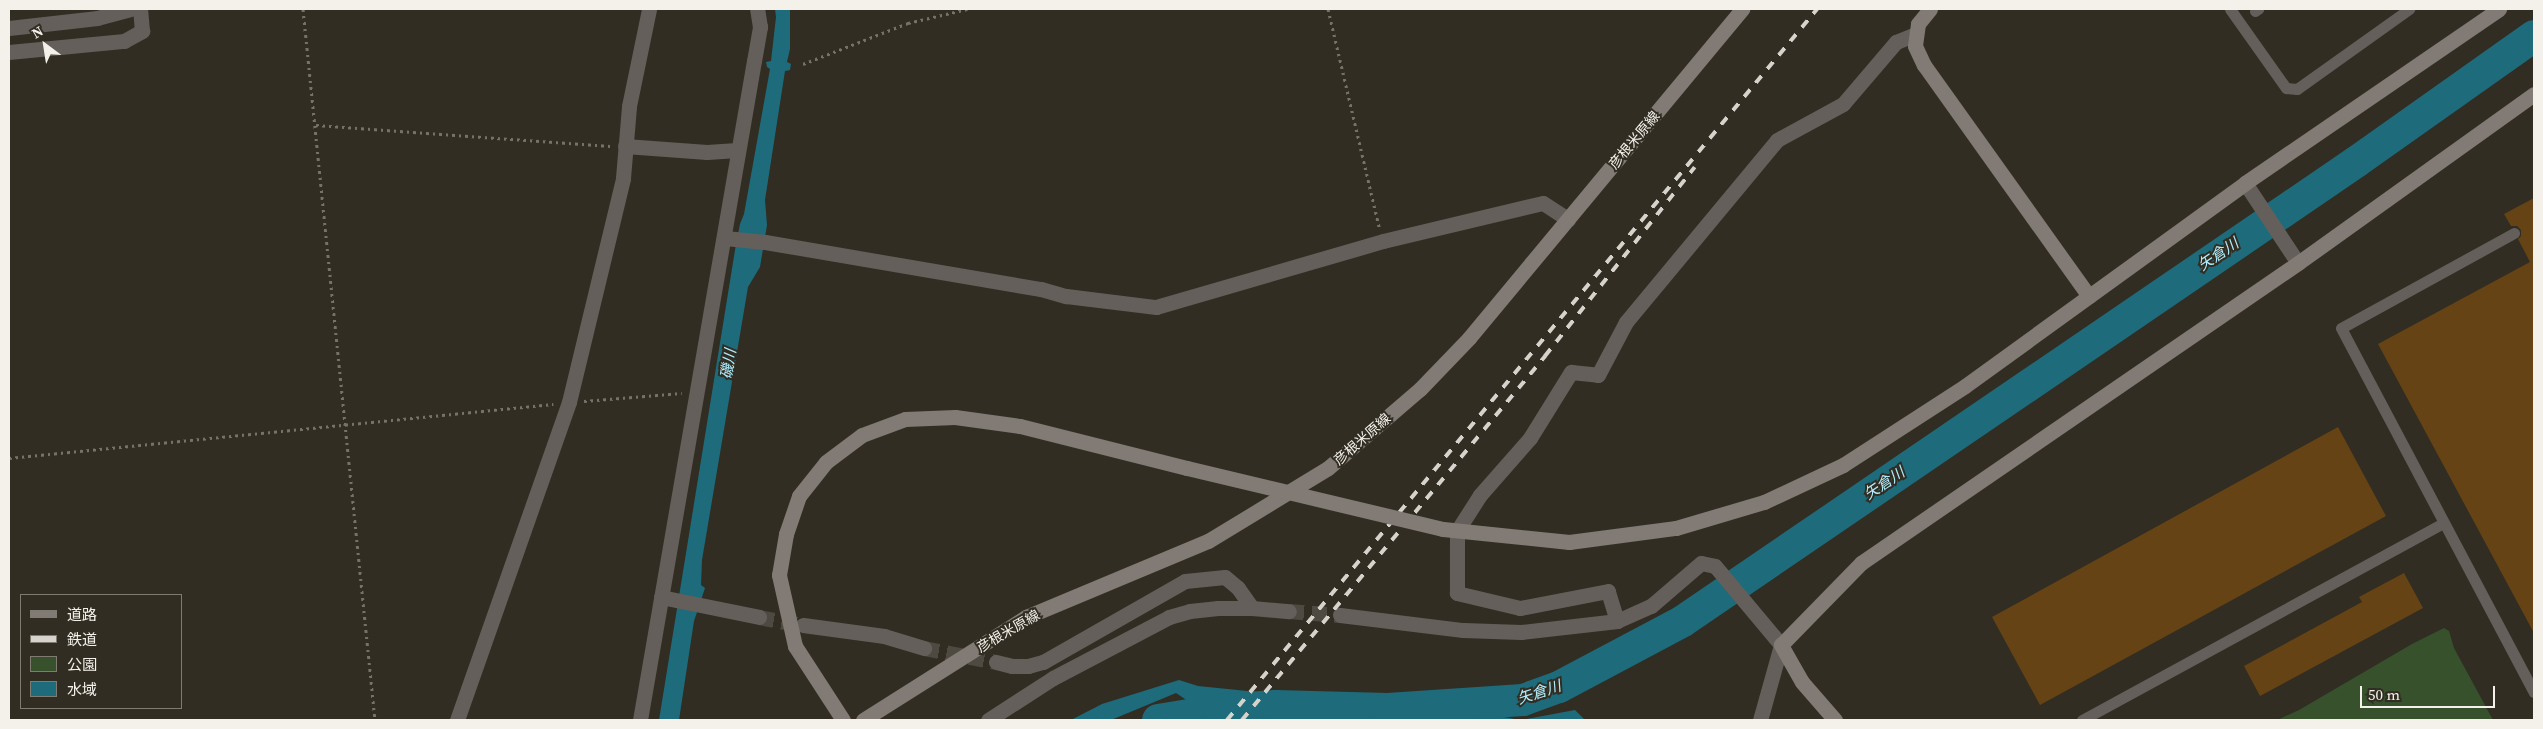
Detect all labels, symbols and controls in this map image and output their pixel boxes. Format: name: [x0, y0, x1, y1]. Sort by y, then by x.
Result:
north arrow: [20, 20, 70, 70]
text: N: [28, 21, 47, 43]
street label: 彦根米原線: [1605, 108, 1663, 172]
water label: 矢倉川: [2194, 234, 2242, 274]
water label: 磯川: [717, 348, 739, 380]
street label: 彦根米原線: [1330, 410, 1394, 468]
water label: 矢倉川: [1860, 463, 1908, 503]
legend: [20, 594, 182, 709]
text: 道路: [67, 604, 97, 625]
street label: 彦根米原線: [973, 606, 1043, 656]
text: 鉄道: [67, 629, 97, 650]
text: 公園: [67, 654, 97, 675]
water label: 矢倉川: [1515, 676, 1563, 708]
scale bar: [2363, 676, 2498, 708]
text: 水域: [67, 679, 97, 700]
text: 50 m: [2368, 684, 2400, 705]

